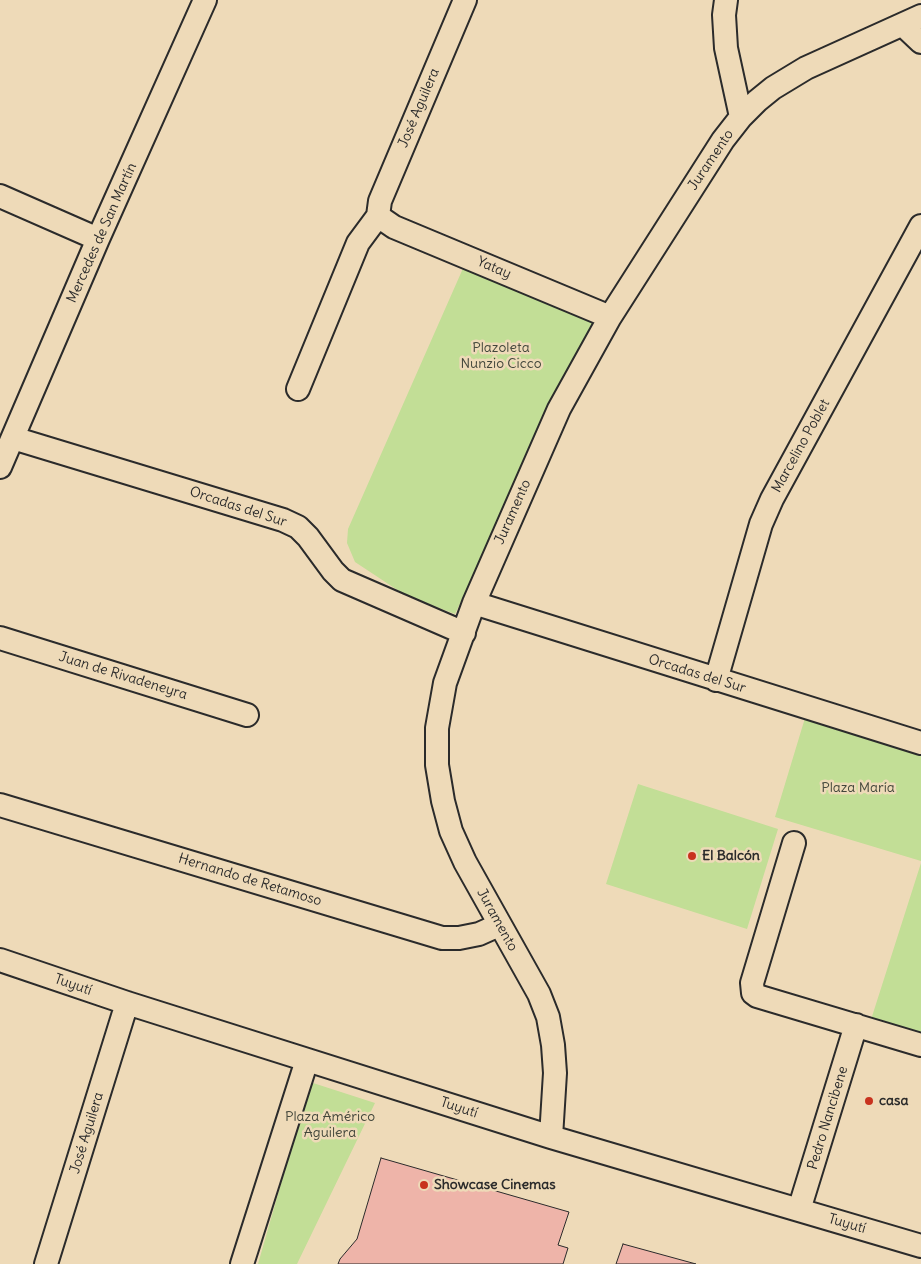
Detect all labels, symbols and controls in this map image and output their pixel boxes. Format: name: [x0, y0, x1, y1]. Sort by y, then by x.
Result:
street label: José Aguilera: [395, 66, 443, 150]
street label: Juramento: [685, 127, 737, 193]
street label: Mercedes de San Martín: [64, 160, 140, 306]
street label: Yatay: [474, 253, 514, 283]
park label: Plazoleta Nunzio Cicco: [460, 340, 542, 372]
street label: Marcelino Poblet: [768, 396, 834, 496]
street label: Juramento: [491, 477, 535, 547]
street label: Orcadas del Sur: [187, 483, 289, 531]
street label: Juan de Rivadeneyra: [57, 648, 189, 704]
street label: Orcadas del Sur: [646, 651, 748, 697]
park label: Plaza María: [821, 780, 895, 796]
place label: El Balcón: [702, 848, 760, 864]
street label: Hernando de Retamoso: [176, 850, 324, 910]
marker: El Balcón: [686, 850, 698, 862]
street label: Juramento: [473, 886, 521, 954]
street label: Tuyutí: [52, 971, 94, 999]
street label: Pedro Nancibene: [804, 1064, 852, 1172]
street label: José Aguilera: [67, 1090, 107, 1176]
place label: casa: [879, 1093, 908, 1109]
street label: Tuyutí: [438, 1094, 480, 1122]
marker: casa: [863, 1095, 875, 1107]
park label: Plaza Américo Aguilera: [285, 1109, 375, 1142]
place label: Showcase Cinemas: [434, 1177, 556, 1193]
marker: Showcase Cinemas: [418, 1179, 430, 1191]
street label: Tuyutí: [826, 1211, 868, 1237]

